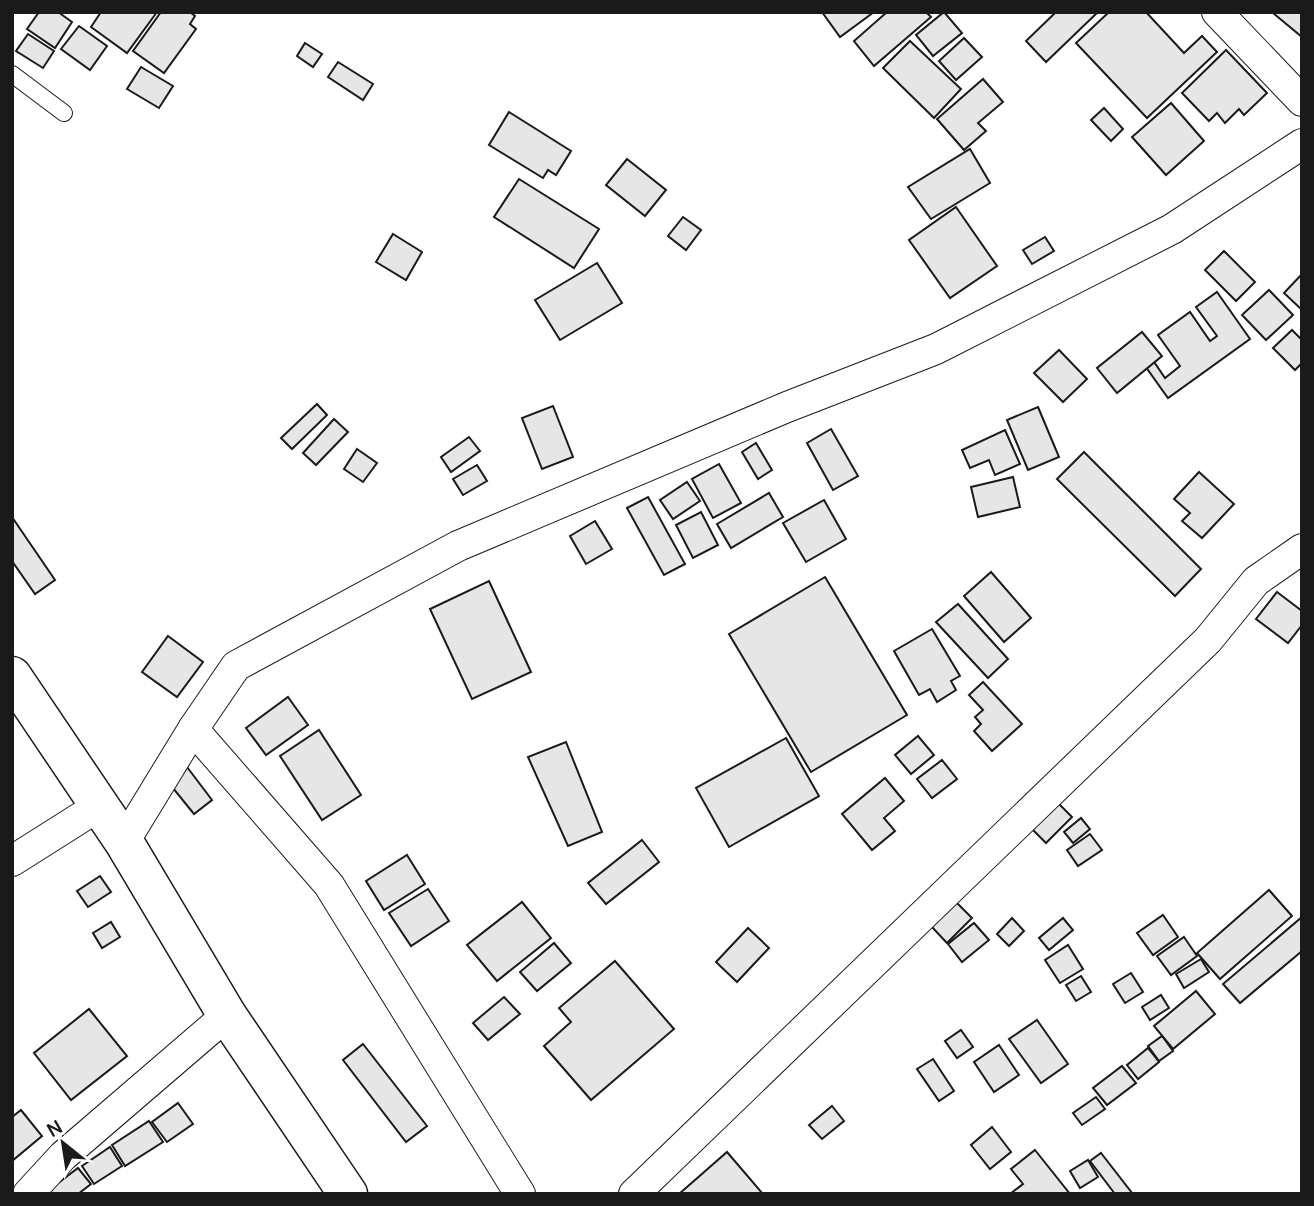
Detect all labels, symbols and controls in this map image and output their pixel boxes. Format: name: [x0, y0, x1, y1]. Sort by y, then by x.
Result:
north arrow: [28, 1108, 98, 1178]
text: N: [42, 1114, 67, 1143]

